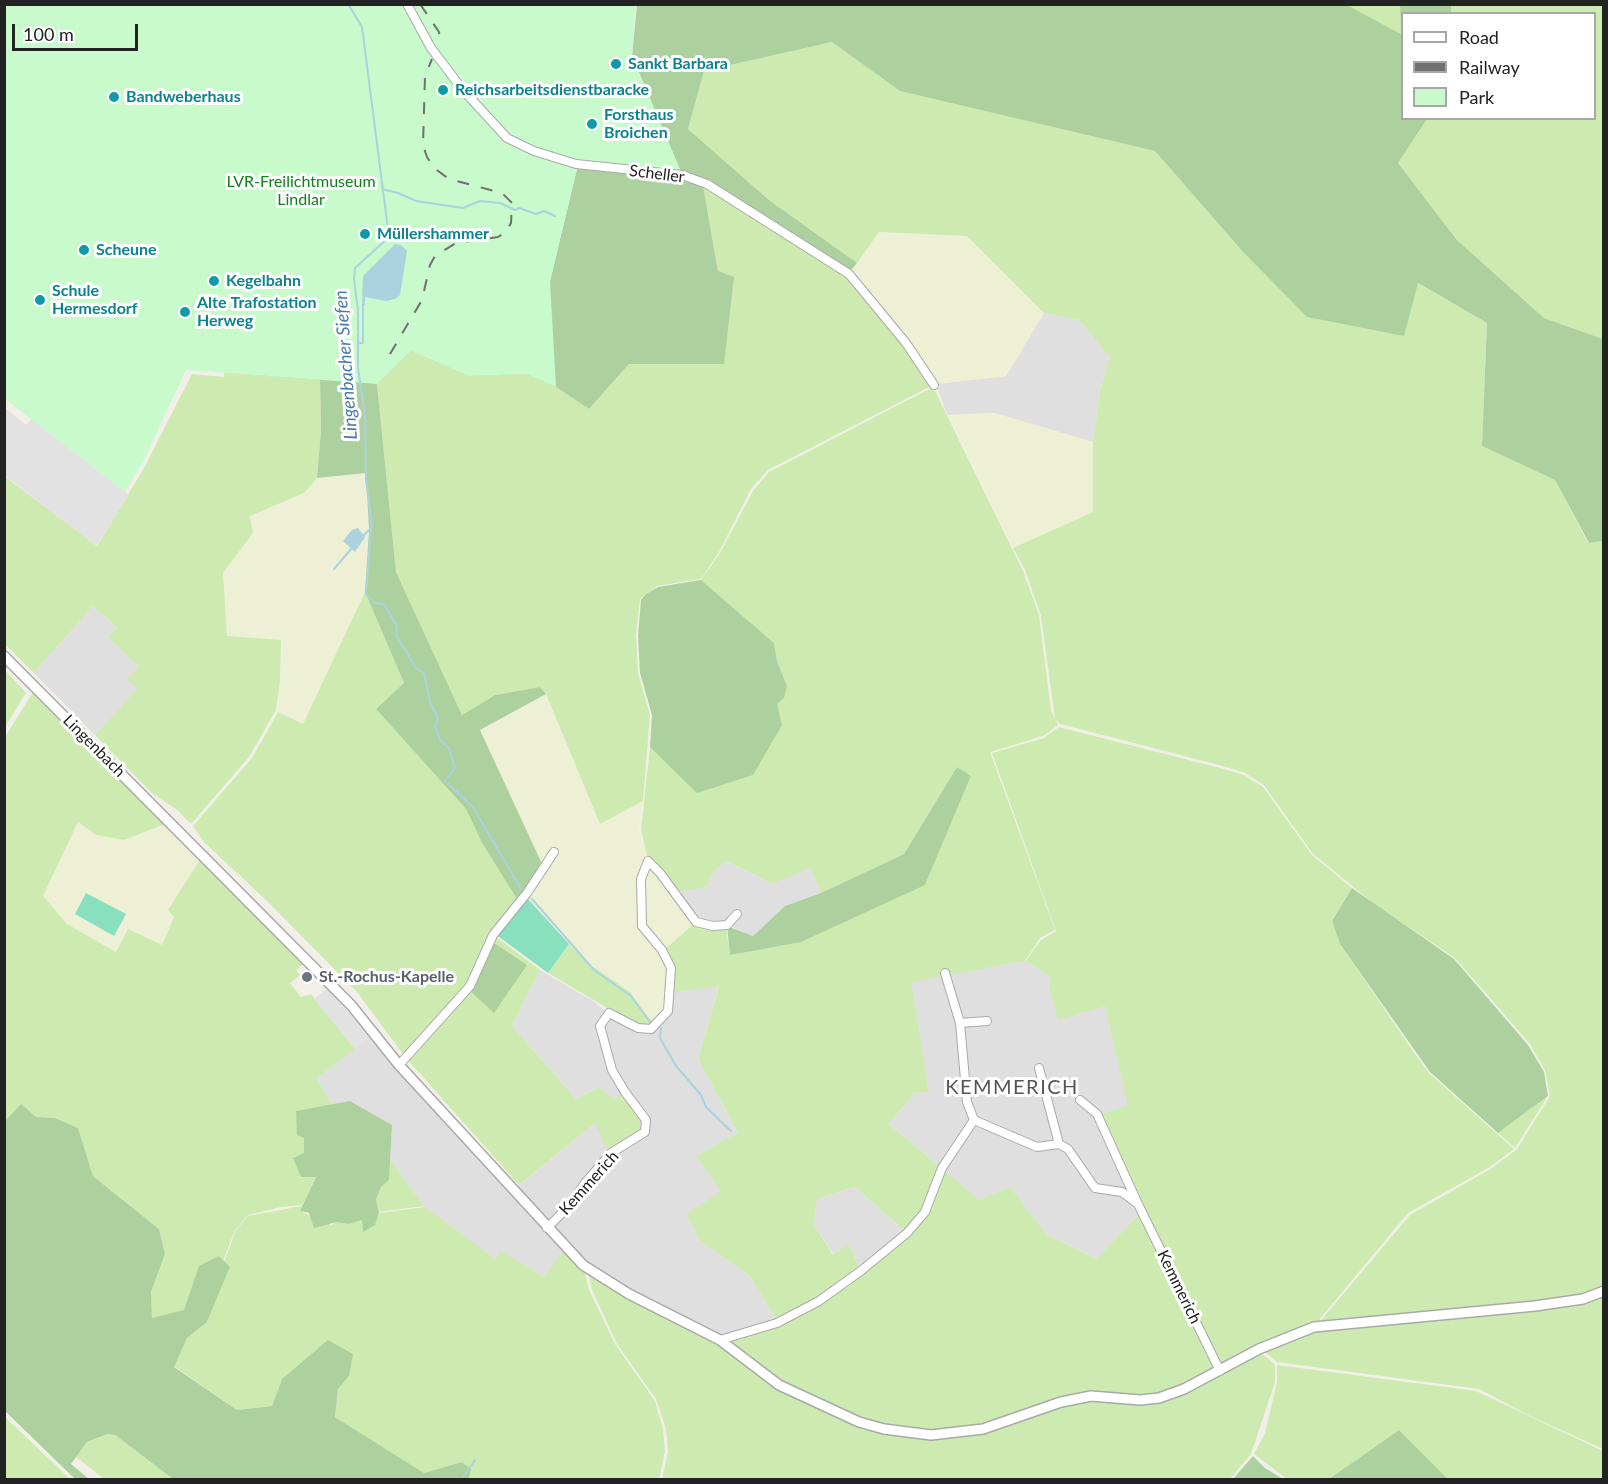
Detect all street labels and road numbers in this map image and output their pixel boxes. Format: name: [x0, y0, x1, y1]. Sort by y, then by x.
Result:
street label: Scheller: [628, 161, 686, 187]
street label: Lingenbach: [59, 711, 129, 781]
street label: Kemmerich: [555, 1147, 623, 1219]
street label: Kemmerich: [1153, 1247, 1205, 1327]

